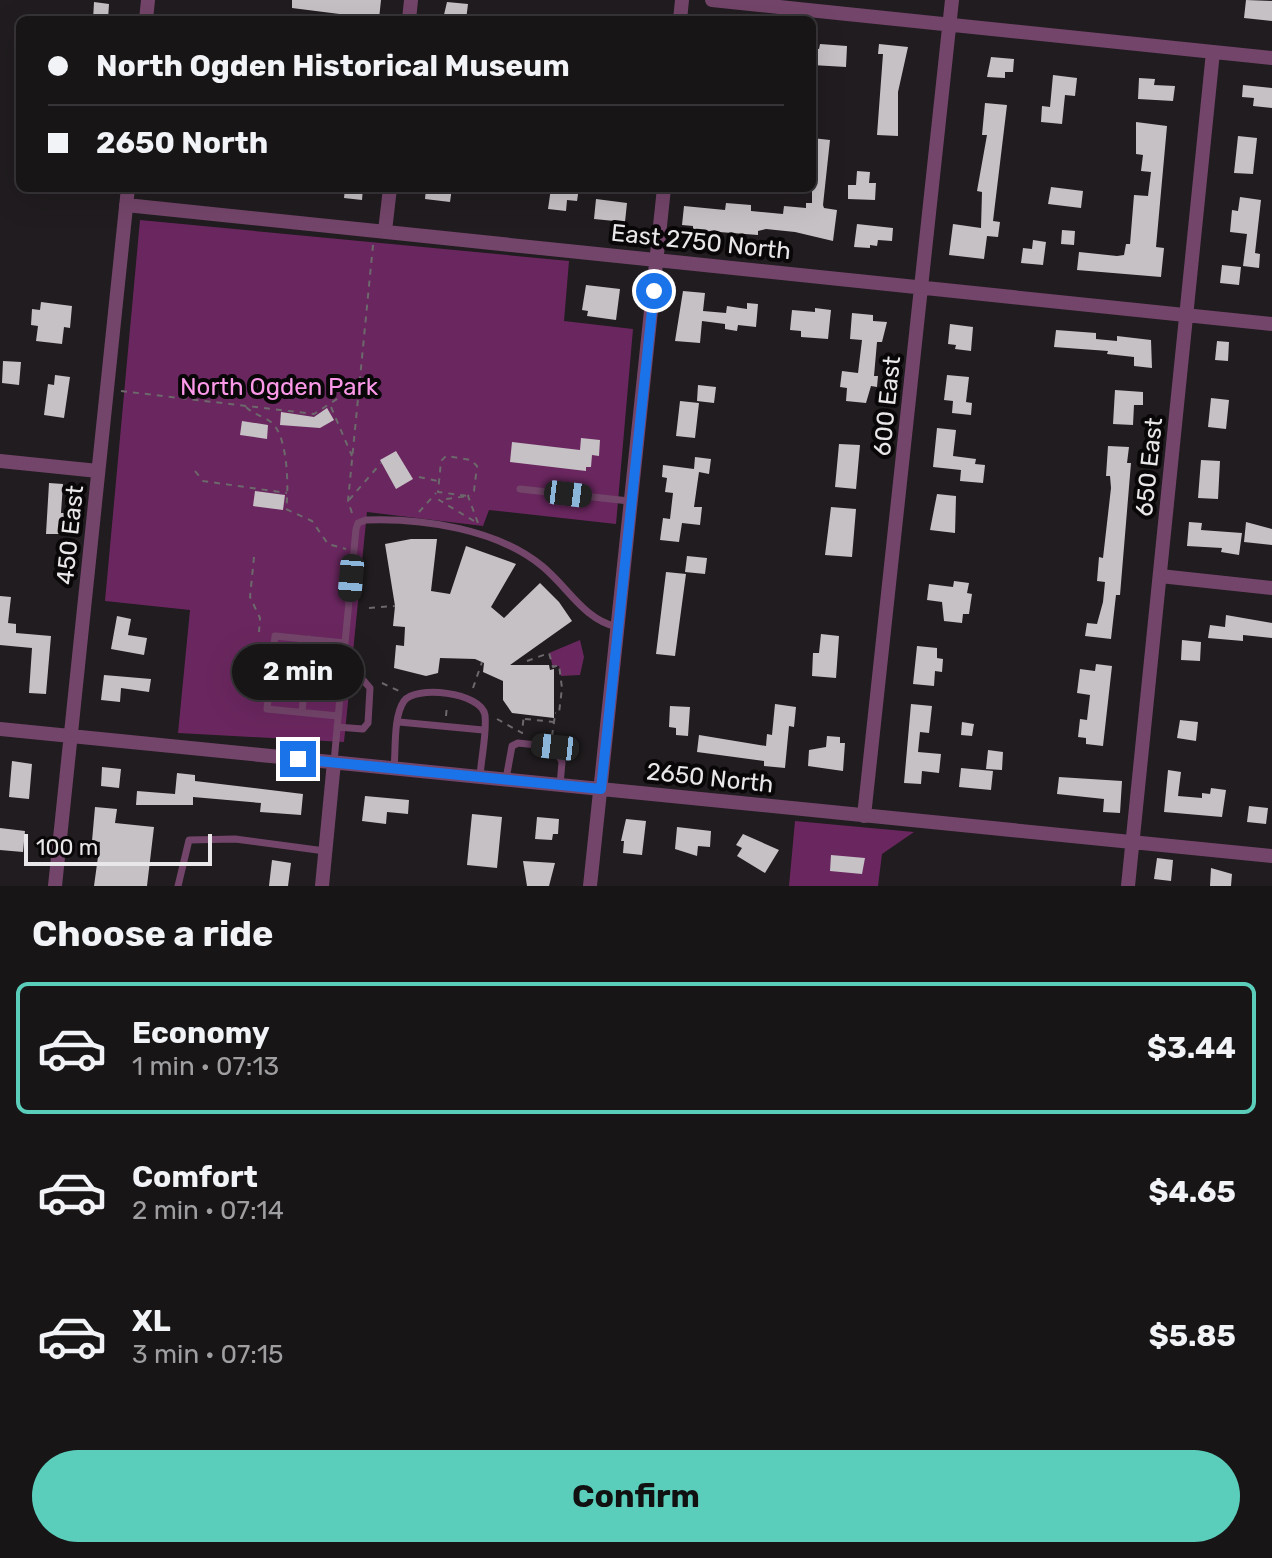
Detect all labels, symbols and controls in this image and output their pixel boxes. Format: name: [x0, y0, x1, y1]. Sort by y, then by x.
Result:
text: North Ogden Historical Museum: [96, 48, 570, 84]
text: 2650 North: [96, 125, 268, 161]
street label: East 2750 North: [610, 219, 792, 265]
route start: [636, 273, 672, 309]
street label: 600 East: [868, 355, 906, 457]
park label: North Ogden Park: [180, 373, 379, 401]
street label: 650 East: [1130, 416, 1168, 518]
car: [543, 479, 593, 509]
street label: 450 East: [51, 484, 89, 586]
car: [337, 553, 365, 603]
callout: 2 min: [232, 643, 364, 699]
text: 2 min: [263, 656, 333, 687]
car: [530, 733, 580, 761]
route end: [280, 741, 316, 777]
street label: 2650 North: [645, 757, 775, 799]
scale bar: [24, 830, 212, 866]
text: 100 m: [36, 834, 98, 861]
text: Choose a ride: [32, 912, 273, 955]
icon: car: [36, 1012, 108, 1084]
text: Economy: [132, 1015, 270, 1051]
text: $3.44: [1147, 1030, 1236, 1066]
text: 1 min · 07:13: [132, 1051, 279, 1082]
icon: car: [36, 1156, 108, 1228]
text: Comfort: [132, 1159, 258, 1195]
text: $4.65: [1148, 1174, 1236, 1210]
text: 2 min · 07:14: [132, 1195, 284, 1226]
icon: car: [36, 1300, 108, 1372]
text: XL: [132, 1303, 171, 1339]
text: $5.85: [1149, 1318, 1236, 1354]
text: 3 min · 07:15: [132, 1339, 284, 1370]
button: Confirm: [32, 1450, 1240, 1542]

